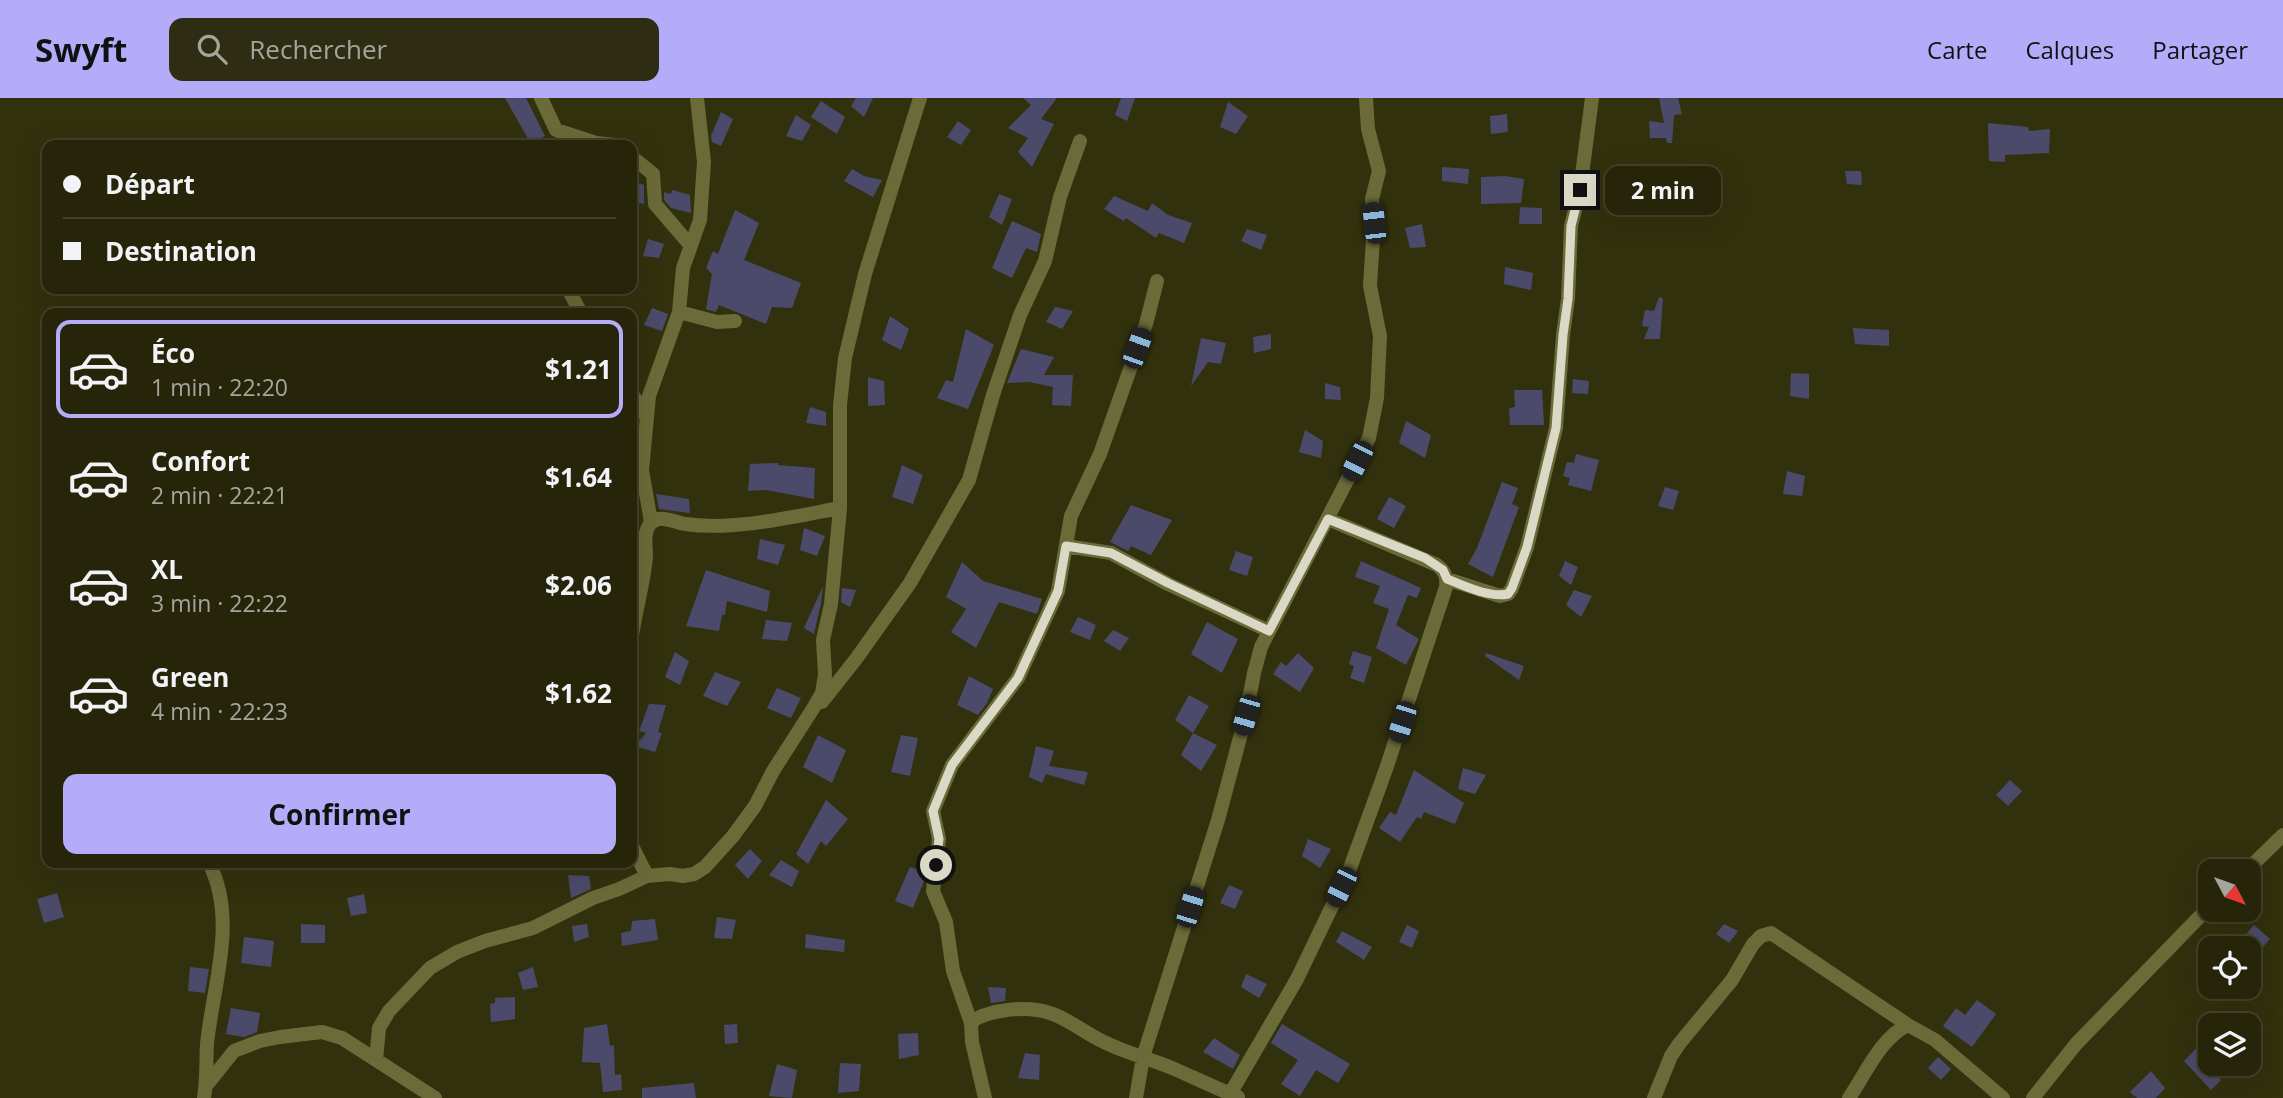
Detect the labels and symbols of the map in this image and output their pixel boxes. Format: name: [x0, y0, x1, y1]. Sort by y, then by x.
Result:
callout: 2 min: [1604, 166, 1720, 214]
route end: [1564, 174, 1596, 206]
car: [1362, 201, 1387, 245]
car: [1120, 325, 1155, 371]
car: [1339, 438, 1376, 484]
car: [1231, 692, 1262, 738]
car: [1386, 699, 1419, 745]
route start: [920, 849, 952, 881]
north arrow: [2198, 859, 2261, 922]
car: [1323, 864, 1360, 910]
car: [1174, 884, 1207, 930]

